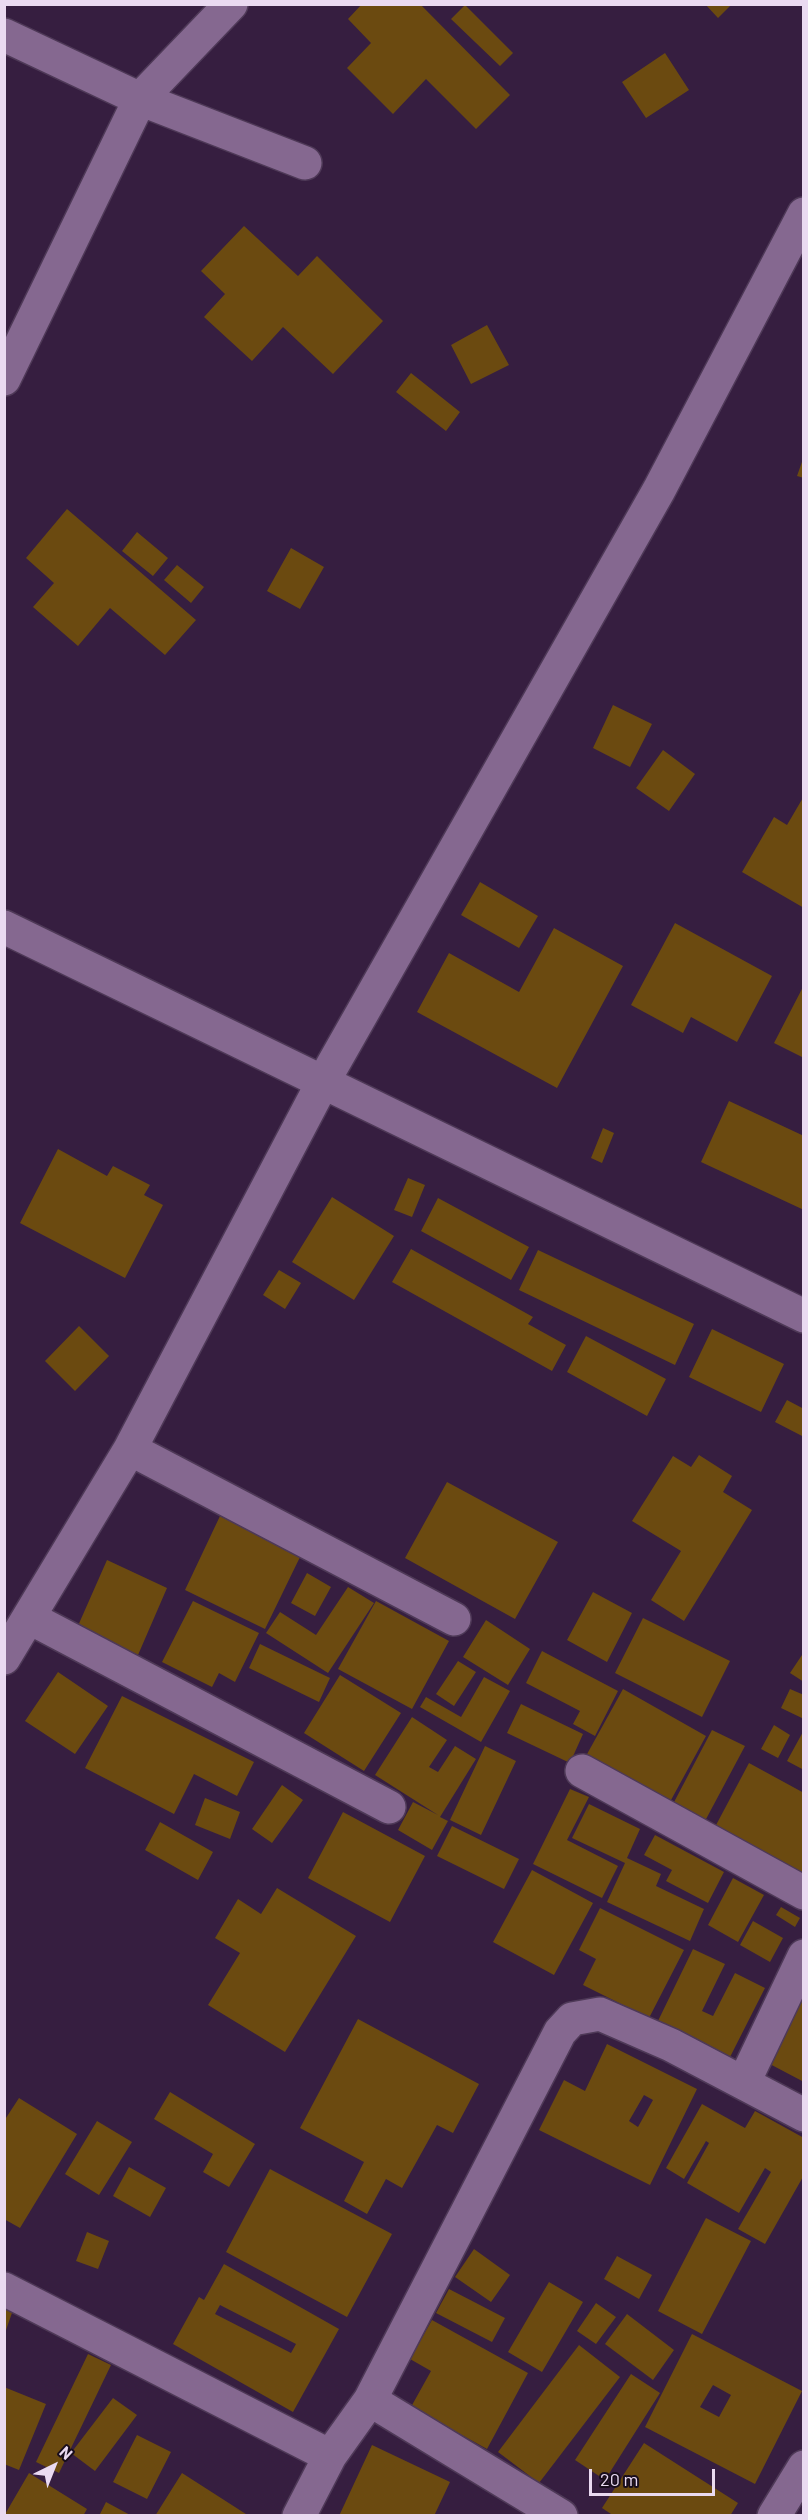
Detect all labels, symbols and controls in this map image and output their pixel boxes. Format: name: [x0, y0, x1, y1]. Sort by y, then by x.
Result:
north arrow: [24, 2436, 84, 2496]
text: N: [56, 2442, 77, 2463]
scale bar: [592, 2457, 718, 2495]
text: 20 m: [600, 2468, 638, 2490]

